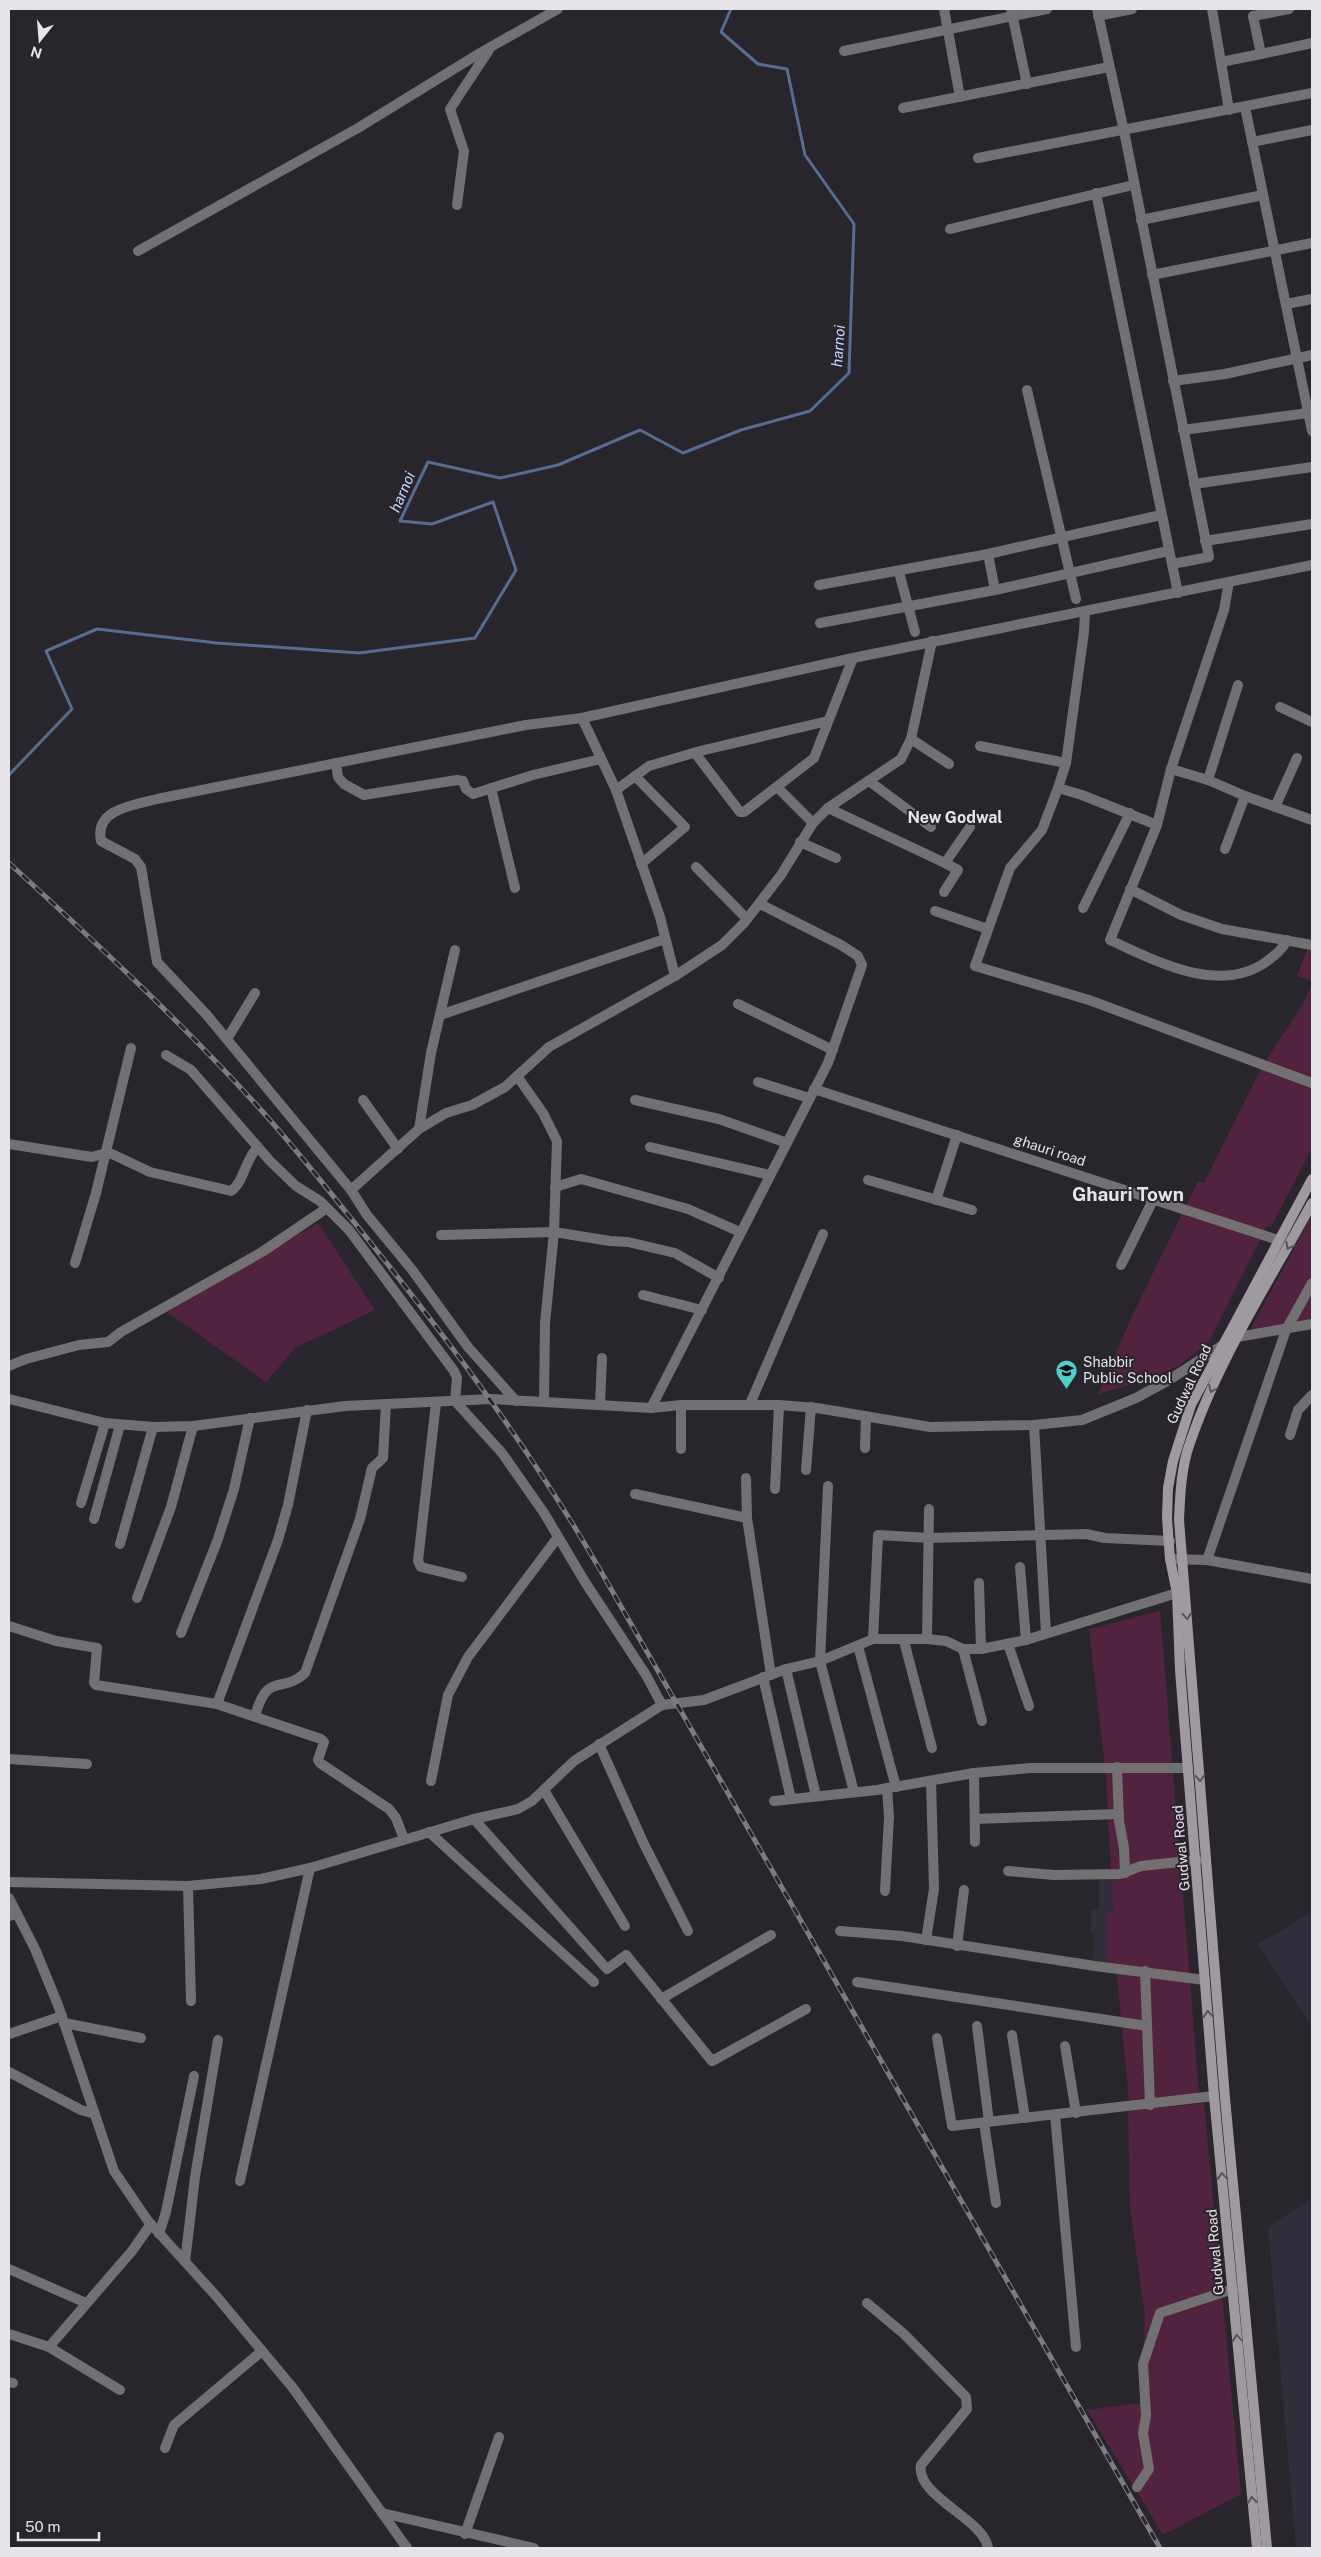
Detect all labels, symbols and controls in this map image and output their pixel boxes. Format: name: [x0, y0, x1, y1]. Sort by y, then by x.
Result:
north arrow: [15, 15, 65, 65]
text: N: [29, 43, 44, 62]
water label: harnoi: [828, 324, 848, 368]
water label: harnoi: [386, 469, 418, 515]
district label: New Godwal: [907, 808, 1003, 827]
street label: ghauri road: [1012, 1131, 1088, 1169]
district label: Ghauri Town: [1072, 1183, 1184, 1205]
one-way arrow: [1285, 1241, 1295, 1250]
street label: Gudwal Road: [1164, 1342, 1214, 1426]
place label: Shabbir Public School: [1083, 1354, 1172, 1386]
school or university icon: Shabbir Public School: [1055, 1358, 1079, 1389]
one-way arrow: [1209, 1384, 1219, 1393]
one-way arrow: [1182, 1612, 1193, 1620]
one-way arrow: [1195, 1774, 1206, 1782]
street label: Gudwal Road: [1169, 1804, 1193, 1892]
one-way arrow: [1202, 2010, 1213, 2018]
one-way arrow: [1217, 2172, 1228, 2180]
street label: Gudwal Road: [1203, 2208, 1227, 2296]
one-way arrow: [1232, 2334, 1243, 2342]
one-way arrow: [1247, 2495, 1258, 2503]
scale bar: [18, 2510, 99, 2542]
text: 50 m: [25, 2518, 60, 2535]

